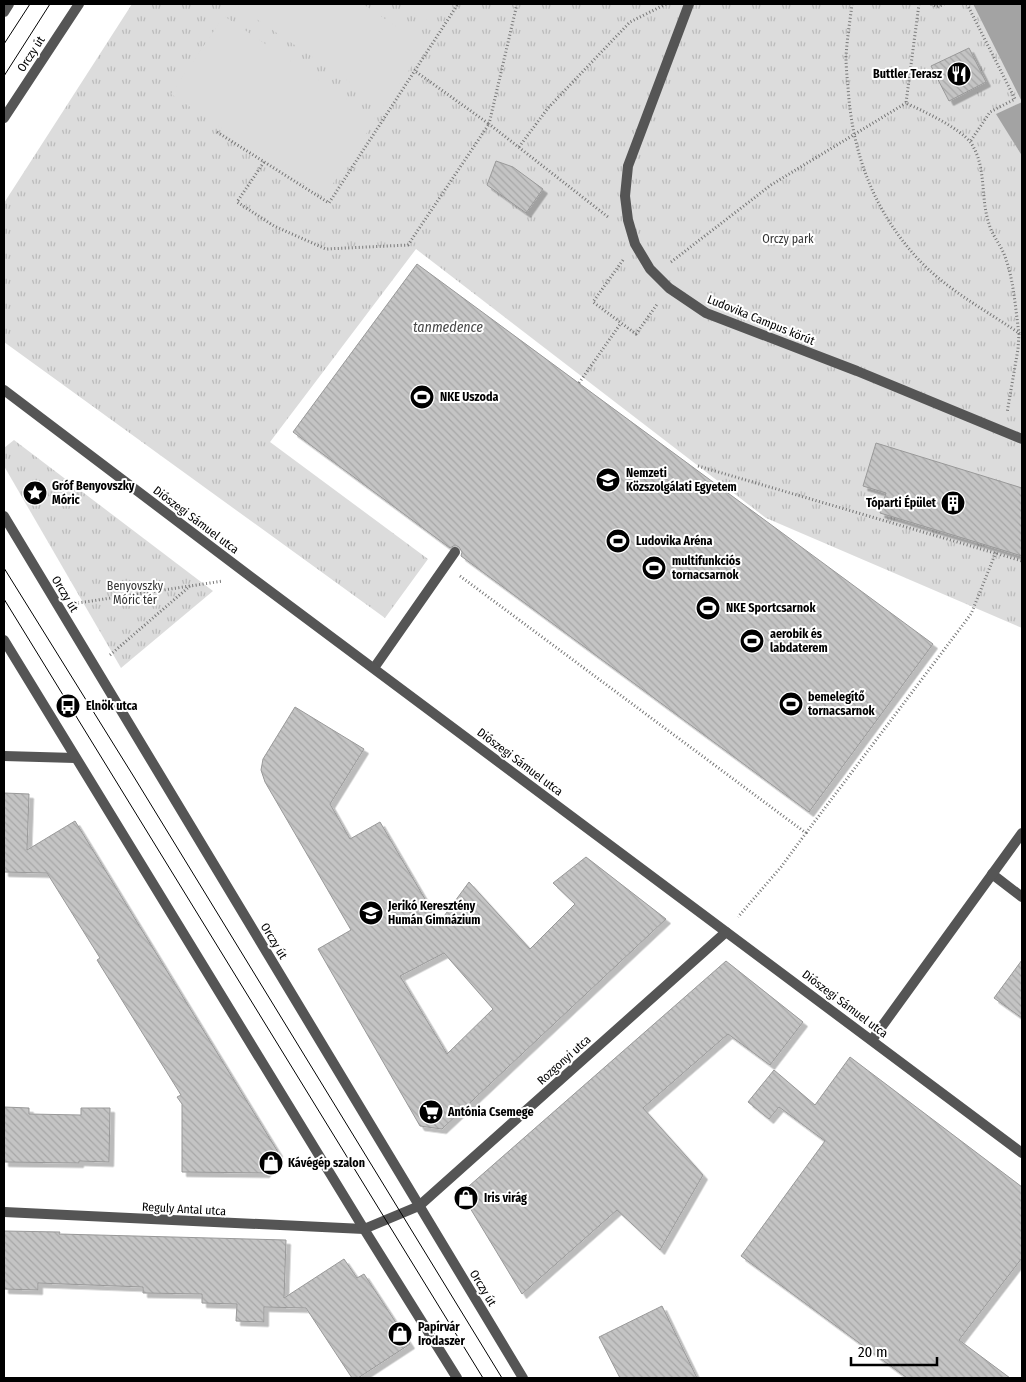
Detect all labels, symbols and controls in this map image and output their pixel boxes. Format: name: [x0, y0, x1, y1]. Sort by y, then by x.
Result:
street label: Orczy út: [14, 34, 48, 74]
restaurant icon: Buttler Terasz: [946, 61, 972, 87]
place label: Buttler Terasz: [873, 67, 942, 81]
park label: Orczy park: [762, 232, 814, 246]
street label: Ludovika Campus körút: [705, 292, 817, 348]
water label: tanmedence: [413, 319, 483, 336]
sports icon: NKE Uszoda: [409, 384, 435, 410]
place label: NKE Uszoda: [440, 390, 498, 404]
place label: Nemzeti Közszolgálati Egyetem: [626, 466, 737, 494]
school or university icon: Nemzeti Közszolgálati Egyetem: [595, 467, 621, 493]
place label: Gróf Benyovszky Móric: [52, 479, 135, 507]
place icon: Gróf Benyovszky Móric: [22, 480, 48, 506]
street label: Diószegi Sámuel utca: [150, 483, 242, 557]
building icon: Tóparti Épület: [940, 490, 966, 516]
place label: Tóparti Épület: [866, 494, 937, 510]
sports icon: Ludovika Aréna: [605, 528, 631, 554]
place label: Ludovika Aréna: [636, 534, 713, 548]
place label: multifunkciós tornacsarnok: [672, 554, 741, 582]
sports icon: multifunkciós tornacsarnok: [641, 555, 667, 581]
street label: Orczy út: [49, 573, 81, 615]
park label: Benyovszky Móric tér: [107, 579, 164, 607]
sports icon: NKE Sportcsarnok: [695, 595, 721, 621]
place label: NKE Sportcsarnok: [726, 601, 816, 615]
place label: aerobik és labdaterem: [770, 627, 828, 655]
sports icon: aerobik és labdaterem: [739, 628, 765, 654]
place label: bemelegítő tornacsarnok: [808, 690, 876, 718]
sports icon: bemelegítő tornacsarnok: [778, 691, 804, 717]
bus stop icon: Elnök utca: [55, 693, 81, 719]
place label: Elnök utca: [86, 699, 138, 713]
street label: Diószegi Sámuel utca: [474, 725, 566, 799]
place label: Jerikó Keresztény Humán Gimnázium: [387, 899, 480, 927]
school or university icon: Jerikó Keresztény Humán Gimnázium: [358, 900, 384, 926]
street label: Orczy út: [258, 920, 290, 962]
street label: Diószegi Sámuel utca: [799, 967, 891, 1041]
street label: Rozgonyi utca: [534, 1032, 594, 1088]
supermarket icon: Antónia Csemege: [418, 1099, 444, 1125]
place label: Antónia Csemege: [447, 1105, 534, 1119]
shop icon: Kávégép szalon: [258, 1150, 284, 1176]
place label: Kávégép szalon: [288, 1156, 365, 1170]
shop icon: Iris virág: [453, 1185, 479, 1211]
place label: Iris virág: [484, 1191, 527, 1205]
street label: Reguly Antal utca: [141, 1200, 227, 1218]
street label: Orczy út: [467, 1267, 499, 1309]
place label: Papírvár Irodaszer: [418, 1320, 465, 1348]
shop icon: Papírvár Irodaszer: [387, 1321, 413, 1347]
scale bar: [851, 1334, 937, 1366]
text: 20 m: [858, 1343, 888, 1361]

